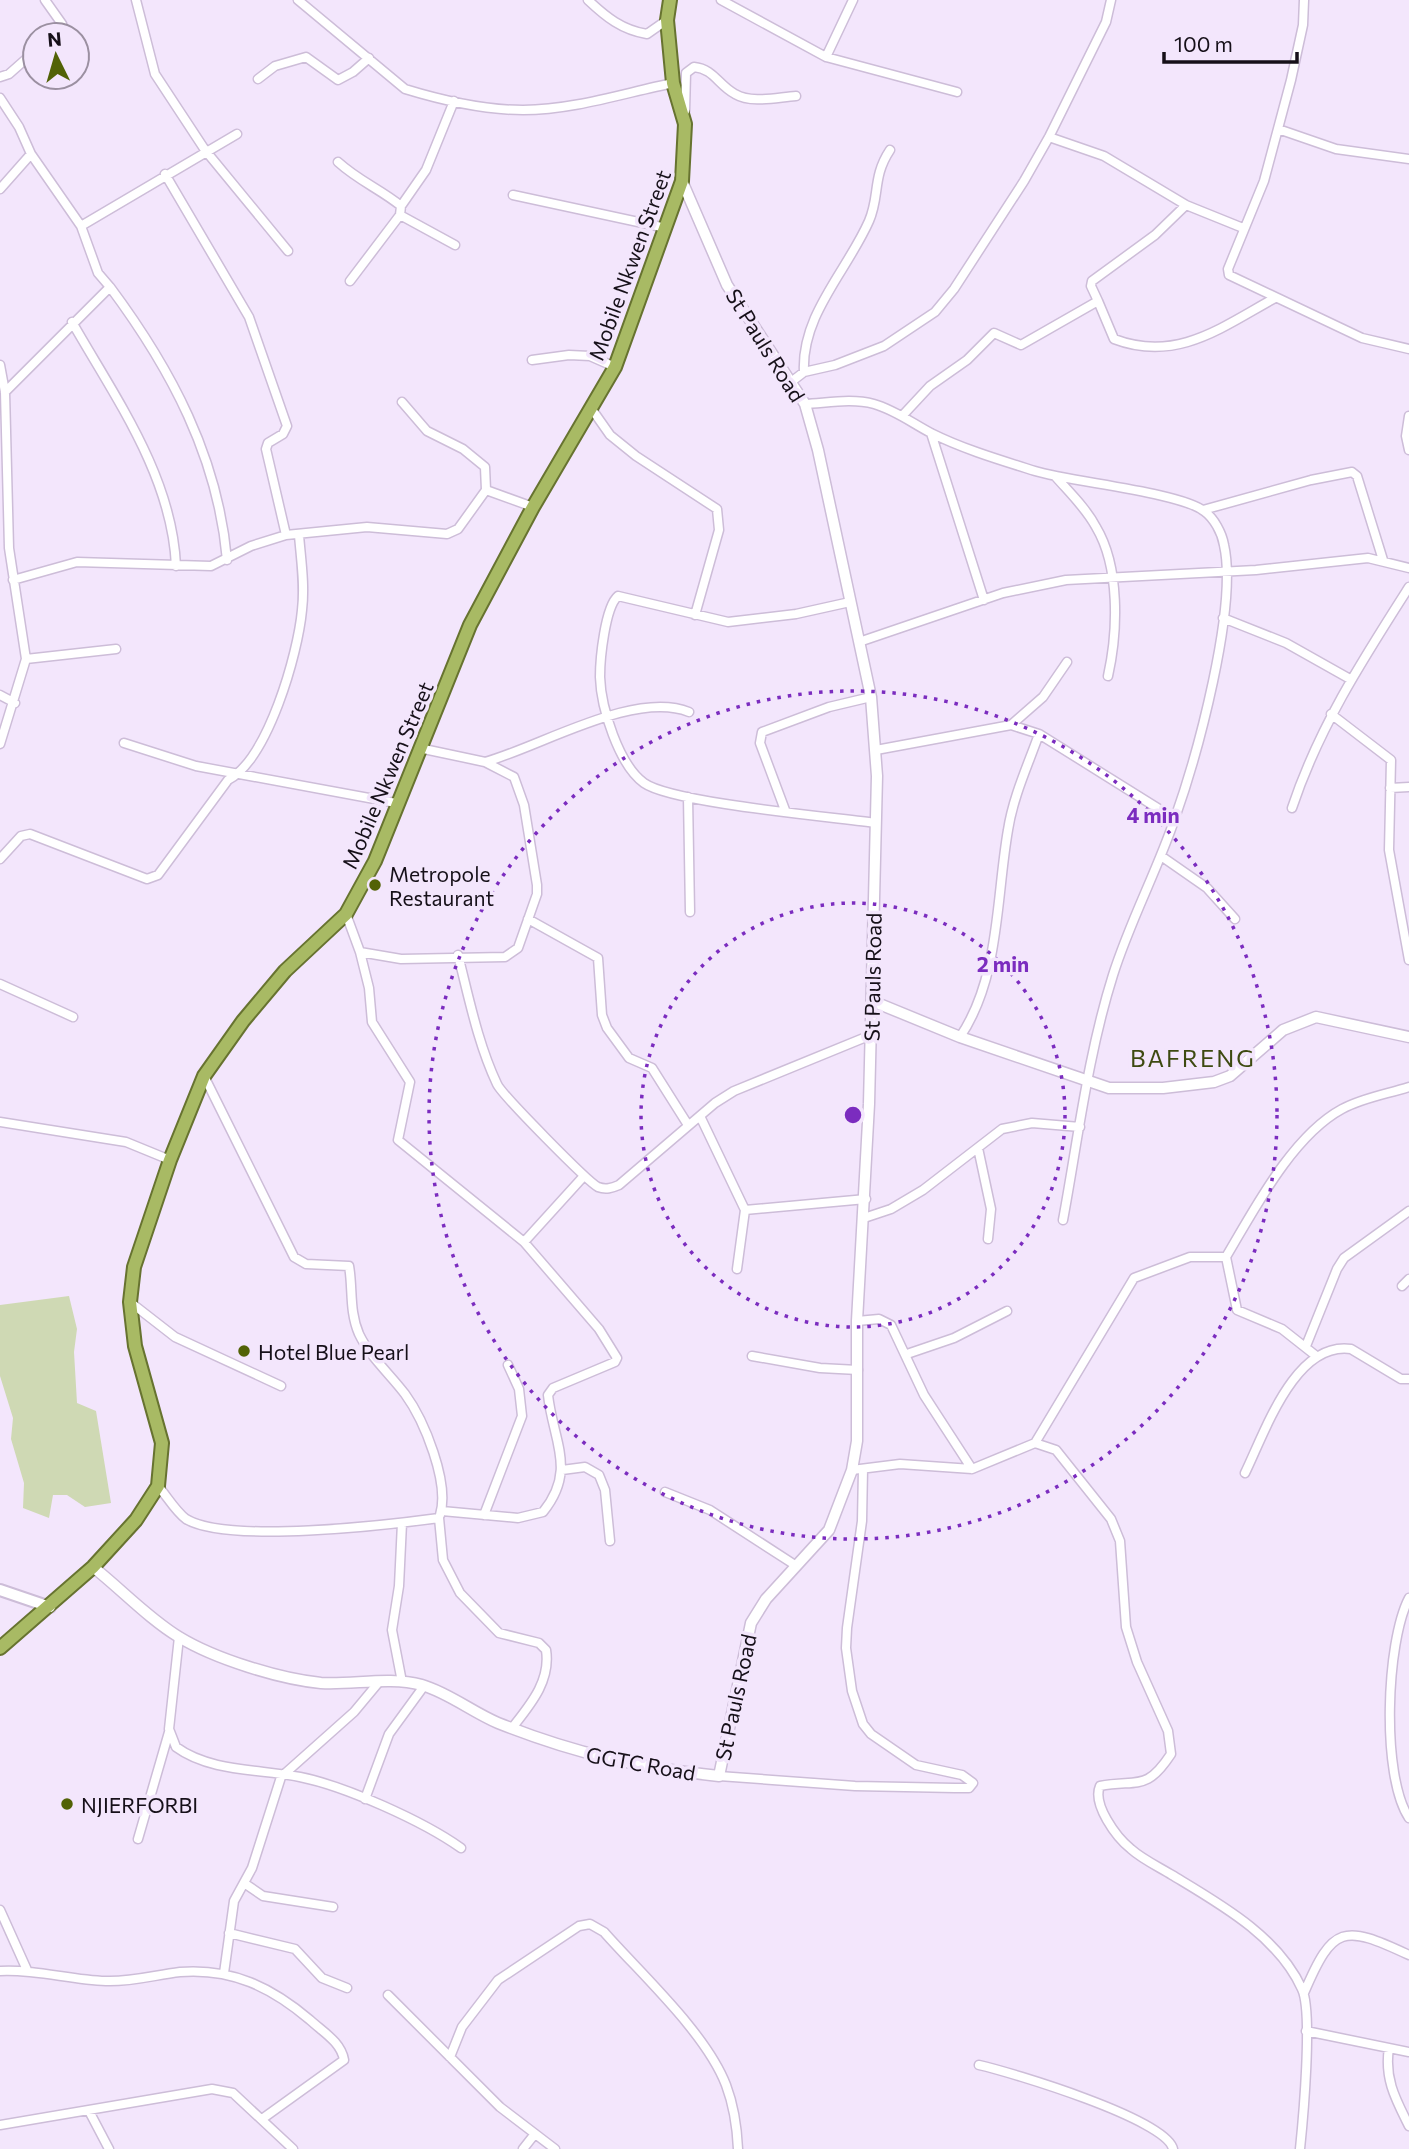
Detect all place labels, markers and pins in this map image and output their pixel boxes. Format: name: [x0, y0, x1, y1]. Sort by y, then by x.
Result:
place label: Metropole Restaurant: [389, 861, 494, 910]
marker: Metropole Restaurant: [367, 877, 383, 893]
centre of rings: [841, 1103, 865, 1127]
place label: Hotel Blue Pearl: [258, 1339, 409, 1364]
marker: Hotel Blue Pearl: [236, 1343, 252, 1359]
place label: NJIERFORBI: [81, 1792, 198, 1817]
marker: NJIERFORBI: [59, 1796, 75, 1812]

